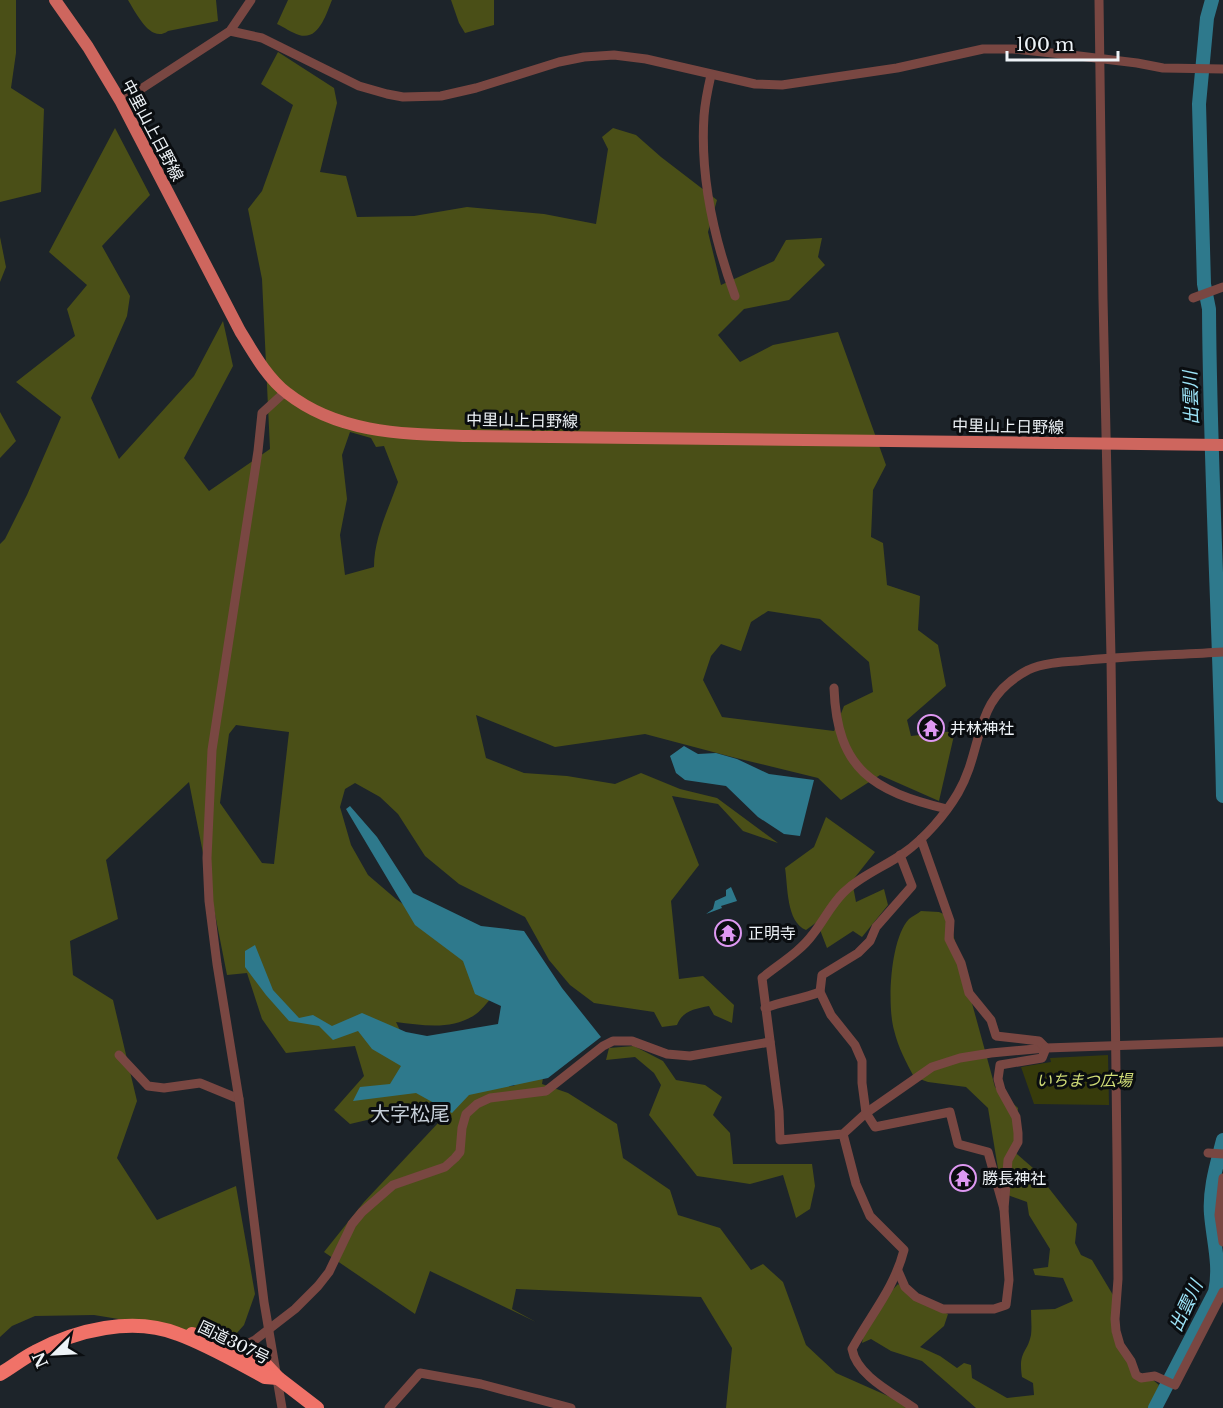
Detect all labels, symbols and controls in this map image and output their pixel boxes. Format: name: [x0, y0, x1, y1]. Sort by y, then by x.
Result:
scale bar: [1007, 24, 1118, 62]
text: 100 m: [1016, 34, 1074, 56]
street label: 中里山上日野線: [118, 76, 188, 184]
water label: 出雲川: [1179, 369, 1203, 425]
street label: 中里山上日野線: [466, 409, 578, 431]
street label: 中里山上日野線: [952, 415, 1064, 437]
temple icon: 井林神社: [916, 713, 946, 743]
place label: 井林神社: [950, 718, 1014, 738]
temple icon: 正明寺: [713, 918, 743, 948]
place label: 正明寺: [748, 923, 796, 943]
park label: いちまつ広場: [1036, 1070, 1134, 1090]
district label: 大字松尾: [370, 1102, 450, 1126]
temple icon: 勝長神社: [948, 1163, 978, 1193]
place label: 勝長神社: [982, 1168, 1046, 1188]
water label: 出雲川: [1165, 1275, 1208, 1335]
street label: 国道307号: [195, 1316, 273, 1368]
north arrow: [24, 1324, 84, 1384]
text: N: [28, 1349, 52, 1371]

